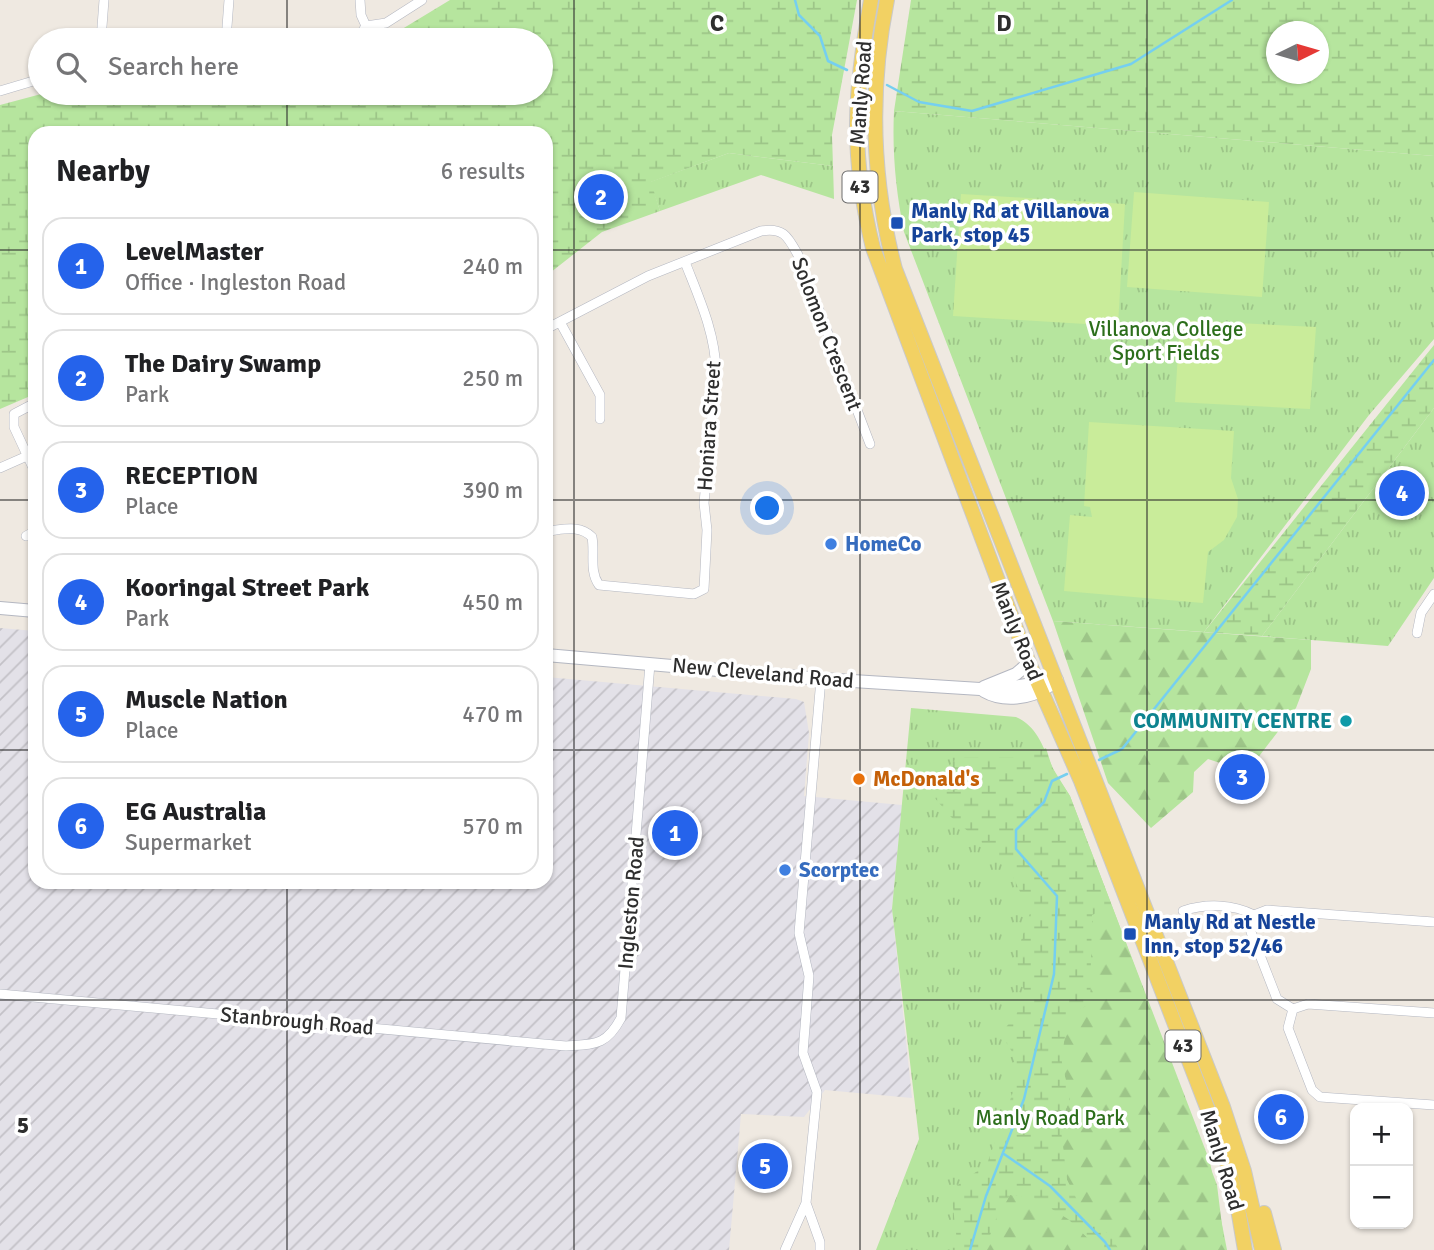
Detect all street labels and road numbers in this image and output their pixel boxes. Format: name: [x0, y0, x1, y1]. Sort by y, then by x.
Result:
street label: Manly Road: [844, 40, 878, 146]
road number: 43: [842, 172, 878, 202]
street label: Solomon Crescent: [786, 254, 868, 414]
street label: Honiara Street: [691, 360, 727, 492]
street label: Manly Road: [985, 578, 1049, 684]
street label: New Cleveland Road: [671, 652, 855, 694]
street label: Ingleston Road: [612, 835, 650, 971]
street label: Stanbrough Road: [219, 1001, 375, 1041]
road number: 43: [1166, 1030, 1200, 1062]
street label: Manly Road: [1194, 1106, 1250, 1214]

